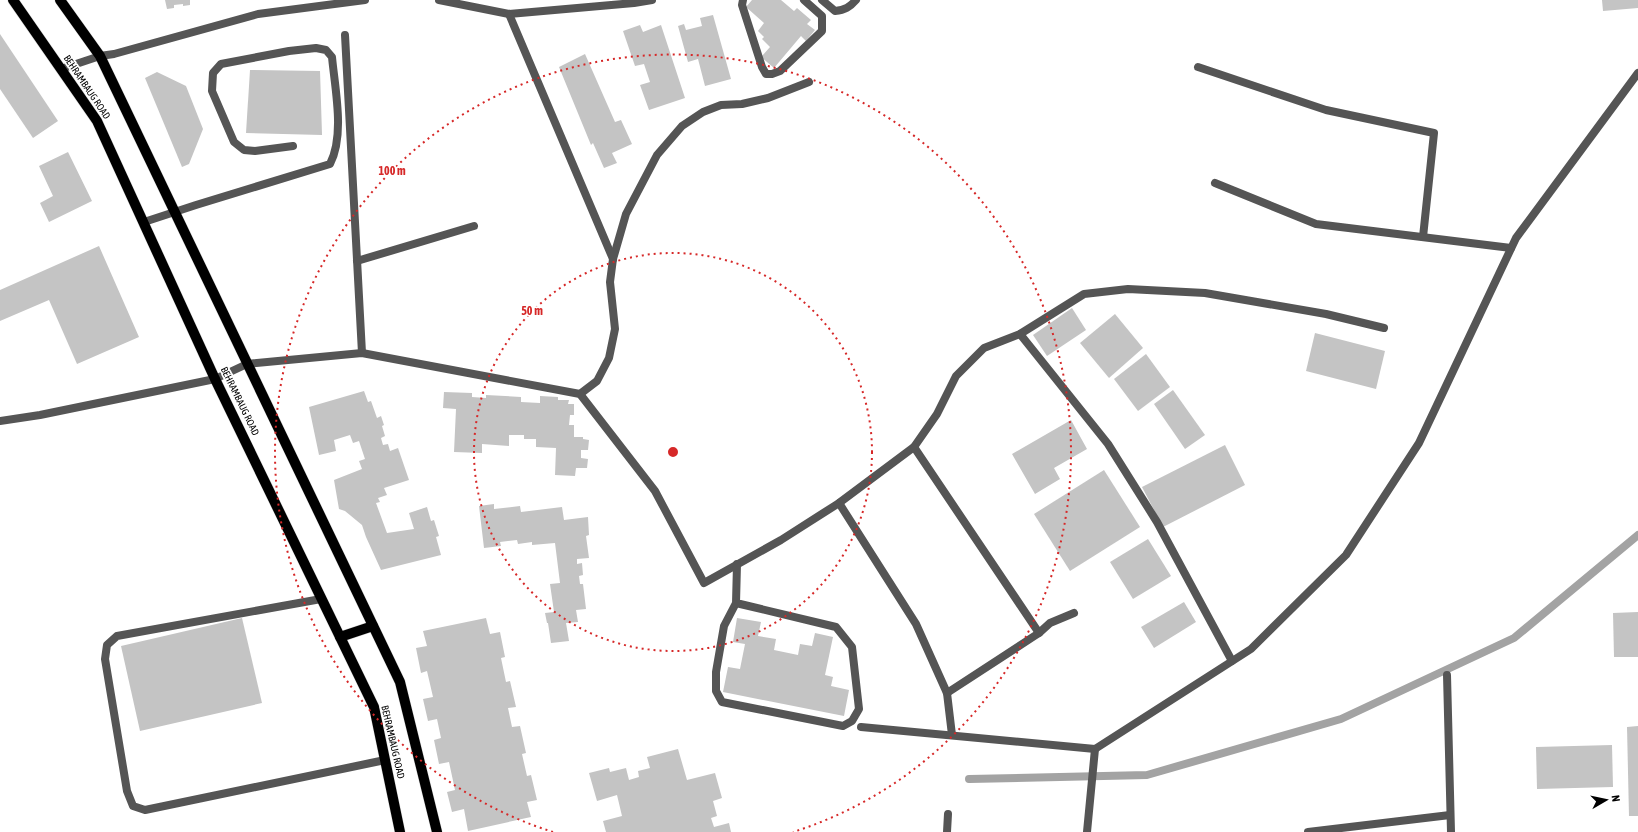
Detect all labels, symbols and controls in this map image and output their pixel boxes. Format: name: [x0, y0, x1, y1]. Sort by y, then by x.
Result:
street label: BEHRAMBAUG ROAD: [62, 53, 113, 121]
text: 100 m: [378, 164, 406, 178]
text: 50 m: [521, 304, 543, 318]
street label: BEHRAMBAUG ROAD: [219, 365, 262, 437]
centre of rings: [666, 445, 680, 459]
street label: BEHRAMBAUG ROAD: [379, 704, 407, 780]
north arrow: [1586, 780, 1626, 820]
text: N: [1609, 794, 1622, 803]

